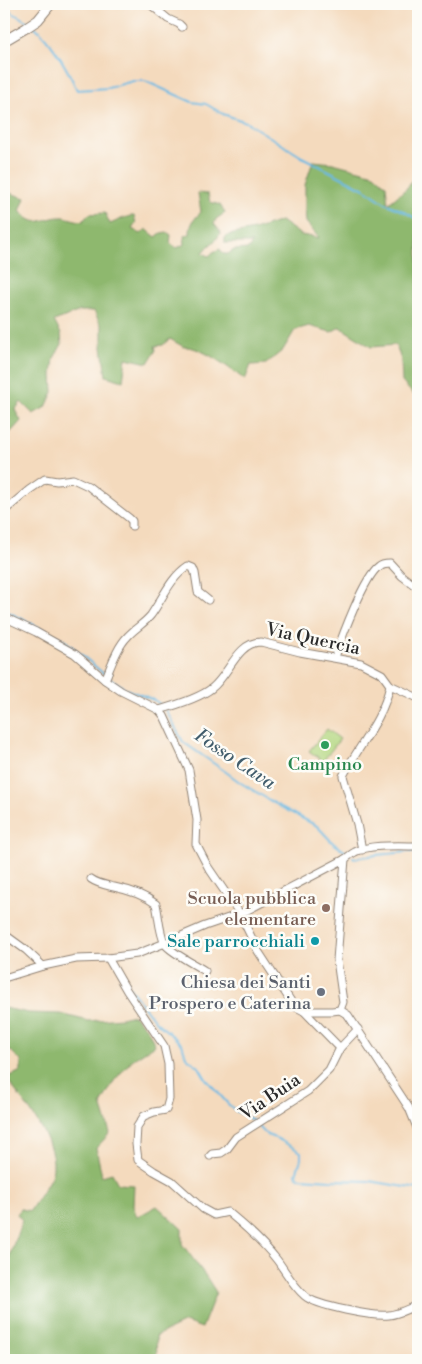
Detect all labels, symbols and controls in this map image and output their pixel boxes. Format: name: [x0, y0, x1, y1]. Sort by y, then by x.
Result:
street label: Via Quercia: [263, 618, 363, 660]
water label: Fosso Cava: [190, 723, 281, 795]
marker: Campino: [319, 739, 331, 751]
place label: Campino: [288, 753, 362, 776]
place label: Scuola pubblica elementare: [187, 887, 317, 931]
marker: Scuola pubblica elementare: [320, 902, 332, 914]
place label: Sale parrocchiali: [167, 930, 305, 953]
marker: Sale parrocchiali: [309, 935, 321, 947]
place label: Chiesa dei Santi Prospero e Caterina: [149, 971, 312, 1015]
marker: Chiesa dei Santi Prospero e Caterina: [315, 986, 327, 998]
street label: Via Buia: [234, 1068, 306, 1126]

